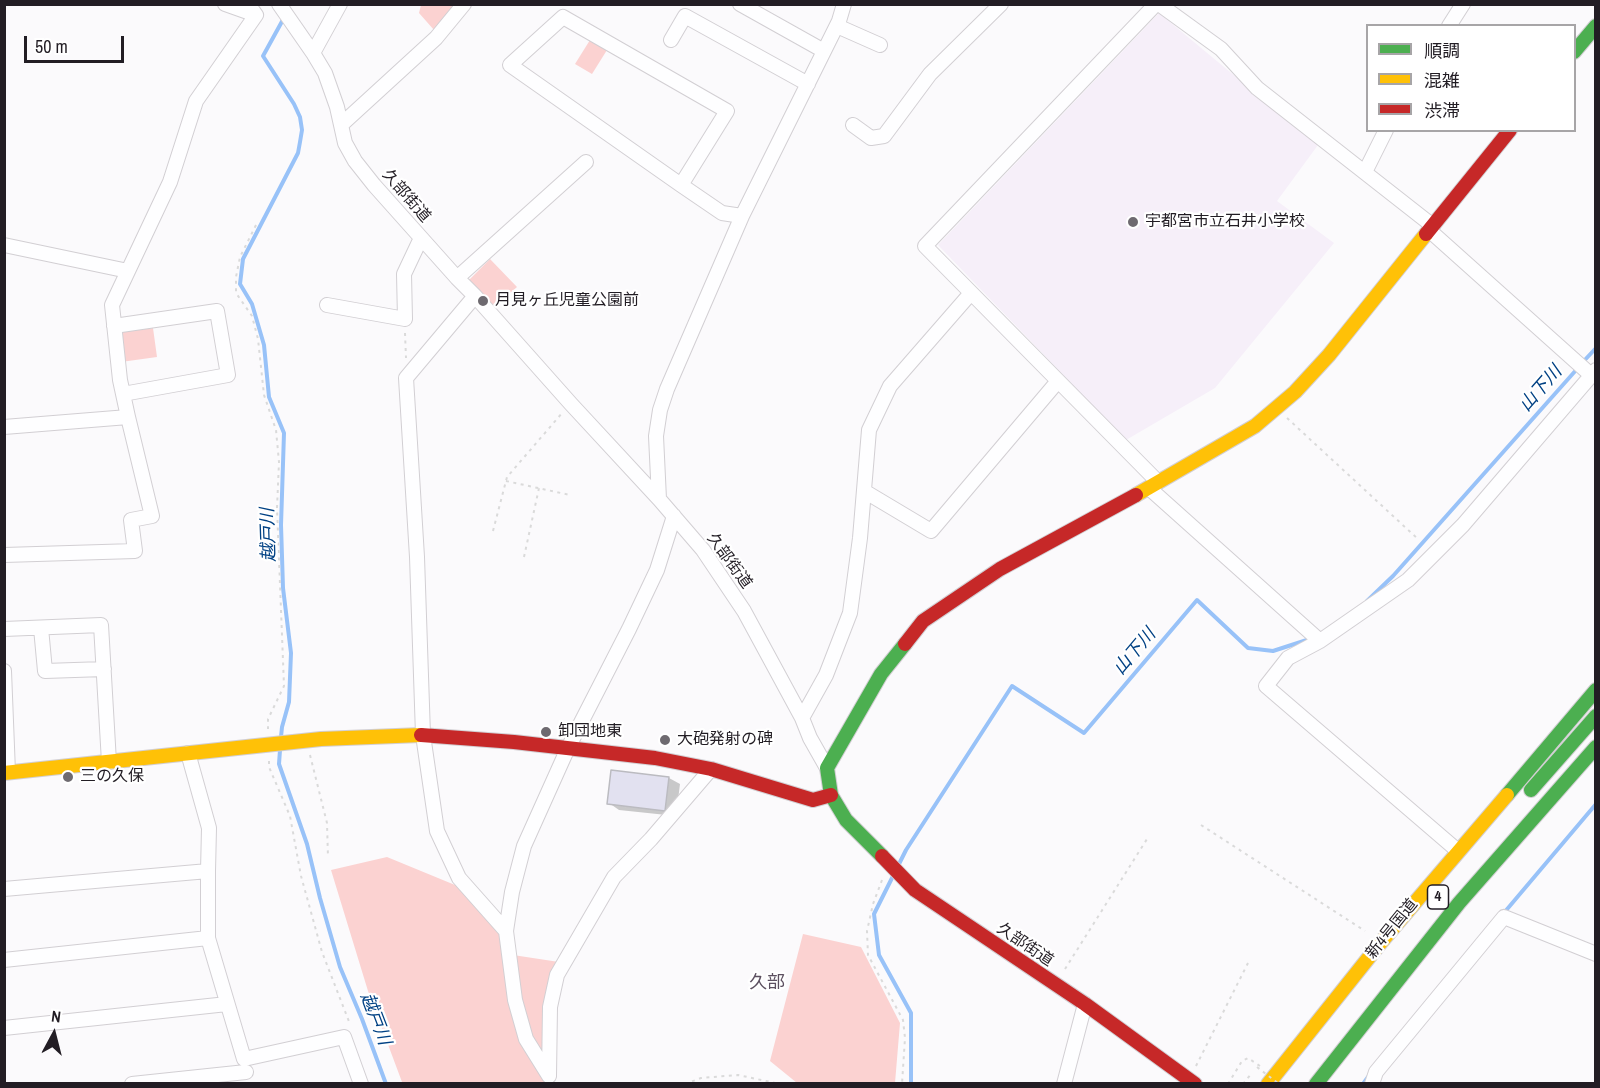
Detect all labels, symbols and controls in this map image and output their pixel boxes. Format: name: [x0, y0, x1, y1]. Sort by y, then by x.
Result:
scale bar: [27, 24, 128, 62]
legend: [1366, 24, 1576, 132]
text: 50 m: [35, 34, 68, 59]
text: 順調: [1424, 38, 1460, 63]
text: 混雑: [1424, 68, 1460, 93]
text: 渋滞: [1424, 98, 1460, 123]
street label: 久部街道: [378, 166, 434, 226]
place label: 宇都宮市立石井小学校: [1145, 212, 1305, 232]
marker: 宇都宮市立石井小学校: [1126, 215, 1140, 229]
place label: 月見ヶ丘児童公園前: [495, 291, 639, 311]
marker: 月見ヶ丘児童公園前: [476, 294, 490, 308]
water label: 山下川: [1515, 362, 1567, 416]
water label: 越戸川: [257, 508, 281, 562]
street label: 久部街道: [702, 529, 756, 593]
water label: 山下川: [1109, 624, 1161, 680]
place label: 卸団地東: [558, 722, 622, 742]
marker: 卸団地東: [539, 725, 553, 739]
place label: 大砲発射の碑: [677, 730, 773, 750]
marker: 大砲発射の碑: [658, 733, 672, 747]
place label: 三の久保: [80, 767, 144, 787]
marker: 三の久保: [61, 770, 75, 784]
road number: 4: [1428, 885, 1448, 909]
street label: 新4号国道: [1362, 895, 1422, 963]
street label: 久部街道: [993, 919, 1057, 971]
district label: 久部: [749, 972, 785, 994]
water label: 越戸川: [355, 990, 395, 1048]
north arrow: [24, 1004, 84, 1064]
text: N: [50, 1005, 62, 1028]

